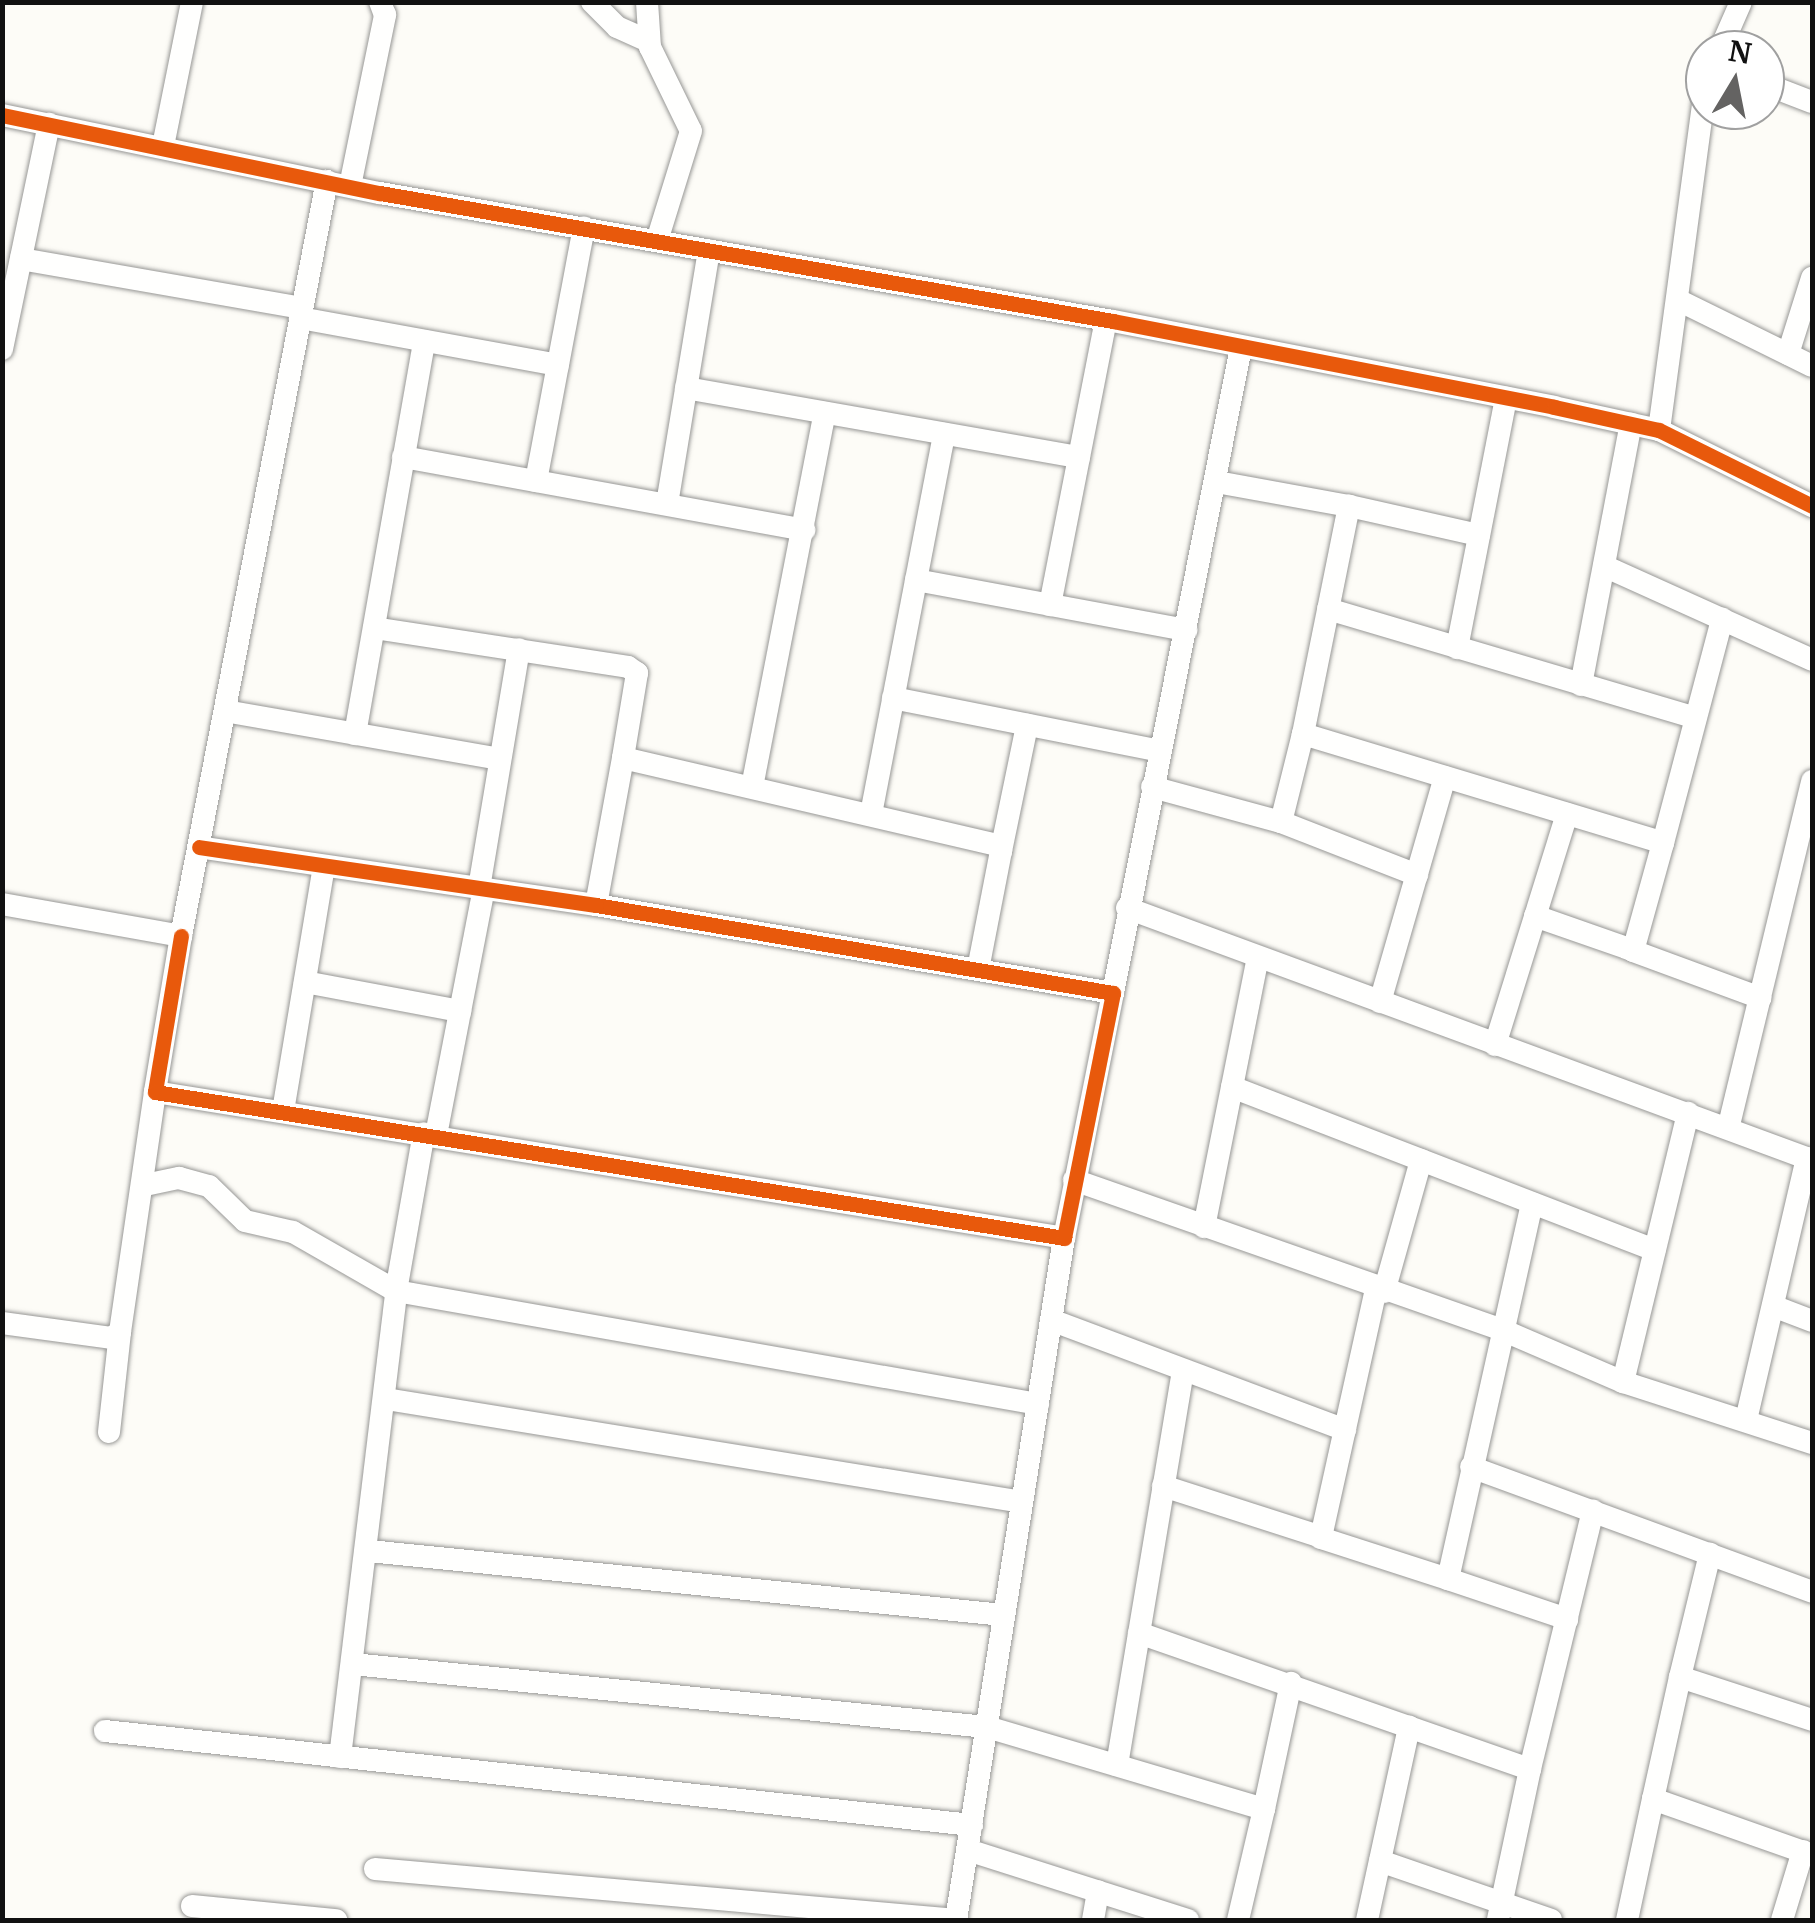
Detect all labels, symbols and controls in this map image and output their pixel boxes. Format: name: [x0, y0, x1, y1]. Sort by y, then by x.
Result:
north arrow: [1685, 30, 1785, 130]
text: N: [1726, 33, 1754, 72]

